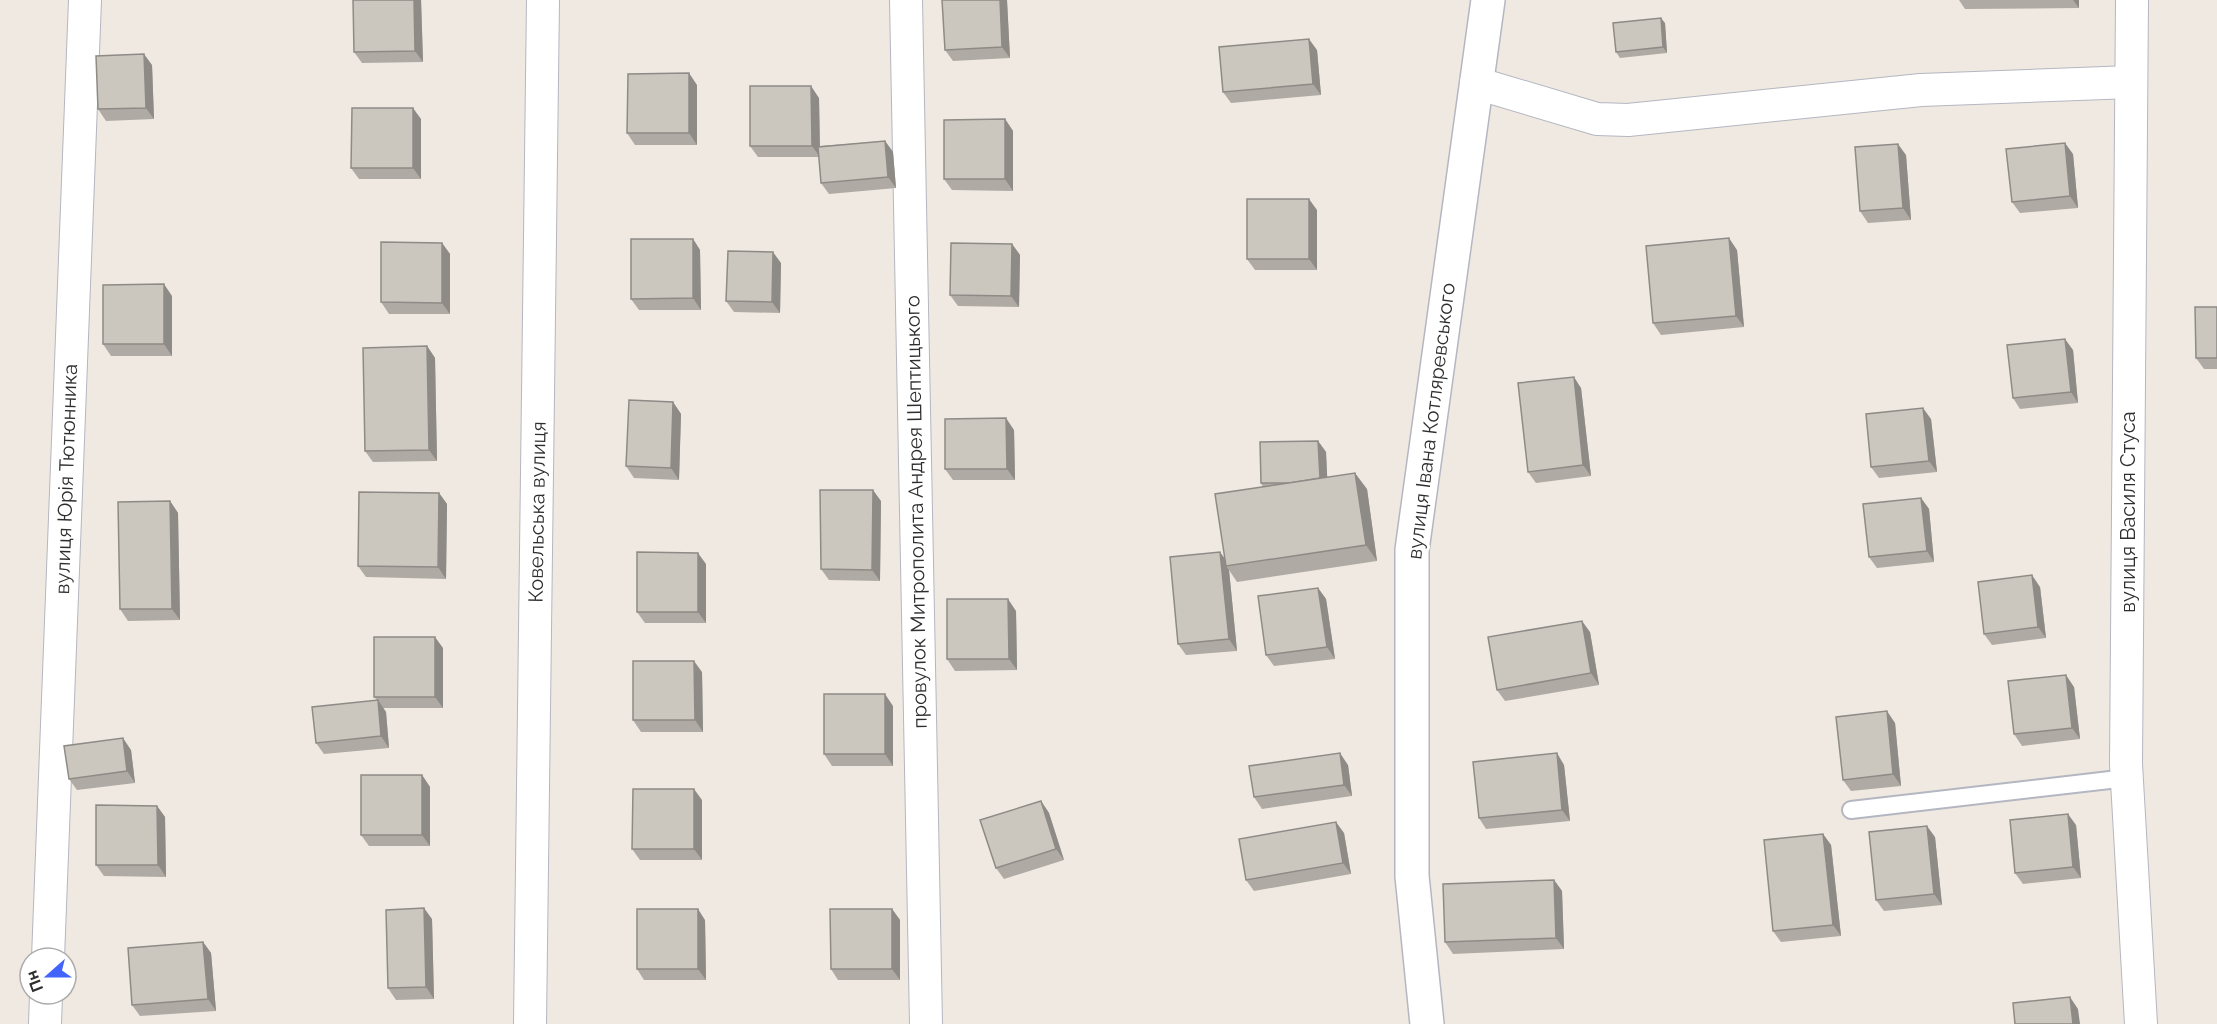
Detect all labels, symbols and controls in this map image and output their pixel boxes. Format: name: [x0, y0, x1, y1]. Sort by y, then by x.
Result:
street label: вулиця Івана Котляревського: [1402, 281, 1460, 561]
street label: провулок Митрополита Андрея Шептицького: [900, 295, 932, 729]
street label: вулиця Юрія Тютюнника: [50, 363, 82, 595]
street label: вулиця Василя Стуса: [2116, 411, 2140, 613]
street label: Ковельська вулиця: [523, 421, 551, 603]
north arrow: [18, 946, 78, 1006]
text: Пн: [22, 968, 47, 995]

